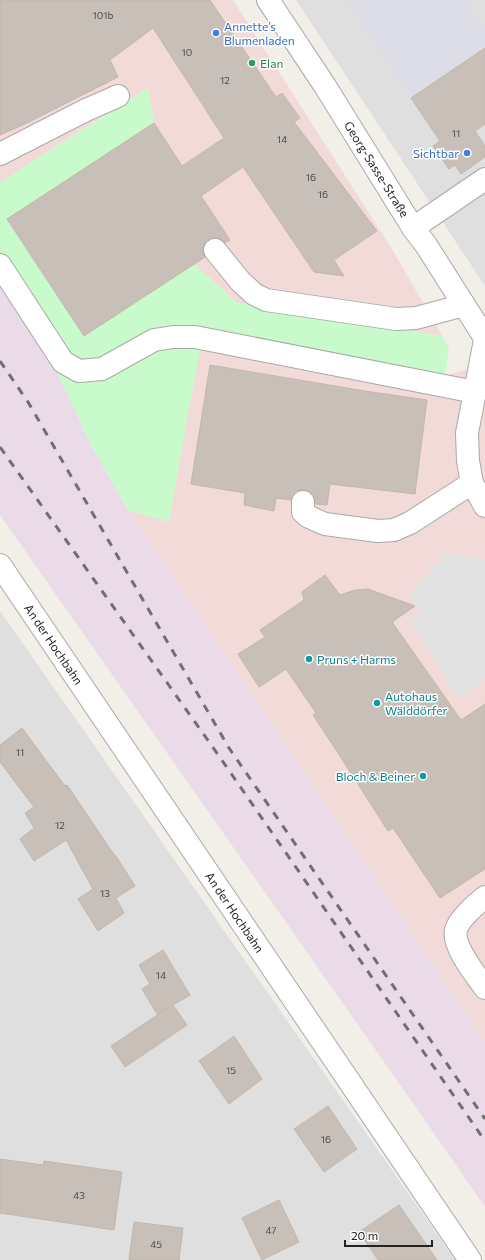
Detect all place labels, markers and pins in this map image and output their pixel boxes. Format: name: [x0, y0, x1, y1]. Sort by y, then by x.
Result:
place label: Annette’s Blumenladen: [224, 19, 295, 47]
marker: Annette’s Blumenladen: [211, 28, 221, 38]
place label: Elan: [260, 56, 283, 70]
marker: Elan: [247, 58, 257, 68]
place label: Sichtbar: [413, 146, 459, 160]
marker: Sichtbar: [462, 148, 472, 158]
place label: Pruns + Harms: [317, 652, 396, 666]
marker: Pruns + Harms: [304, 654, 314, 664]
place label: Autohaus Wälddörfer: [385, 689, 448, 717]
marker: Autohaus Wälddörfer: [372, 698, 382, 708]
place label: Bloch & Beiner: [336, 769, 415, 783]
marker: Bloch & Beiner: [418, 771, 428, 781]

